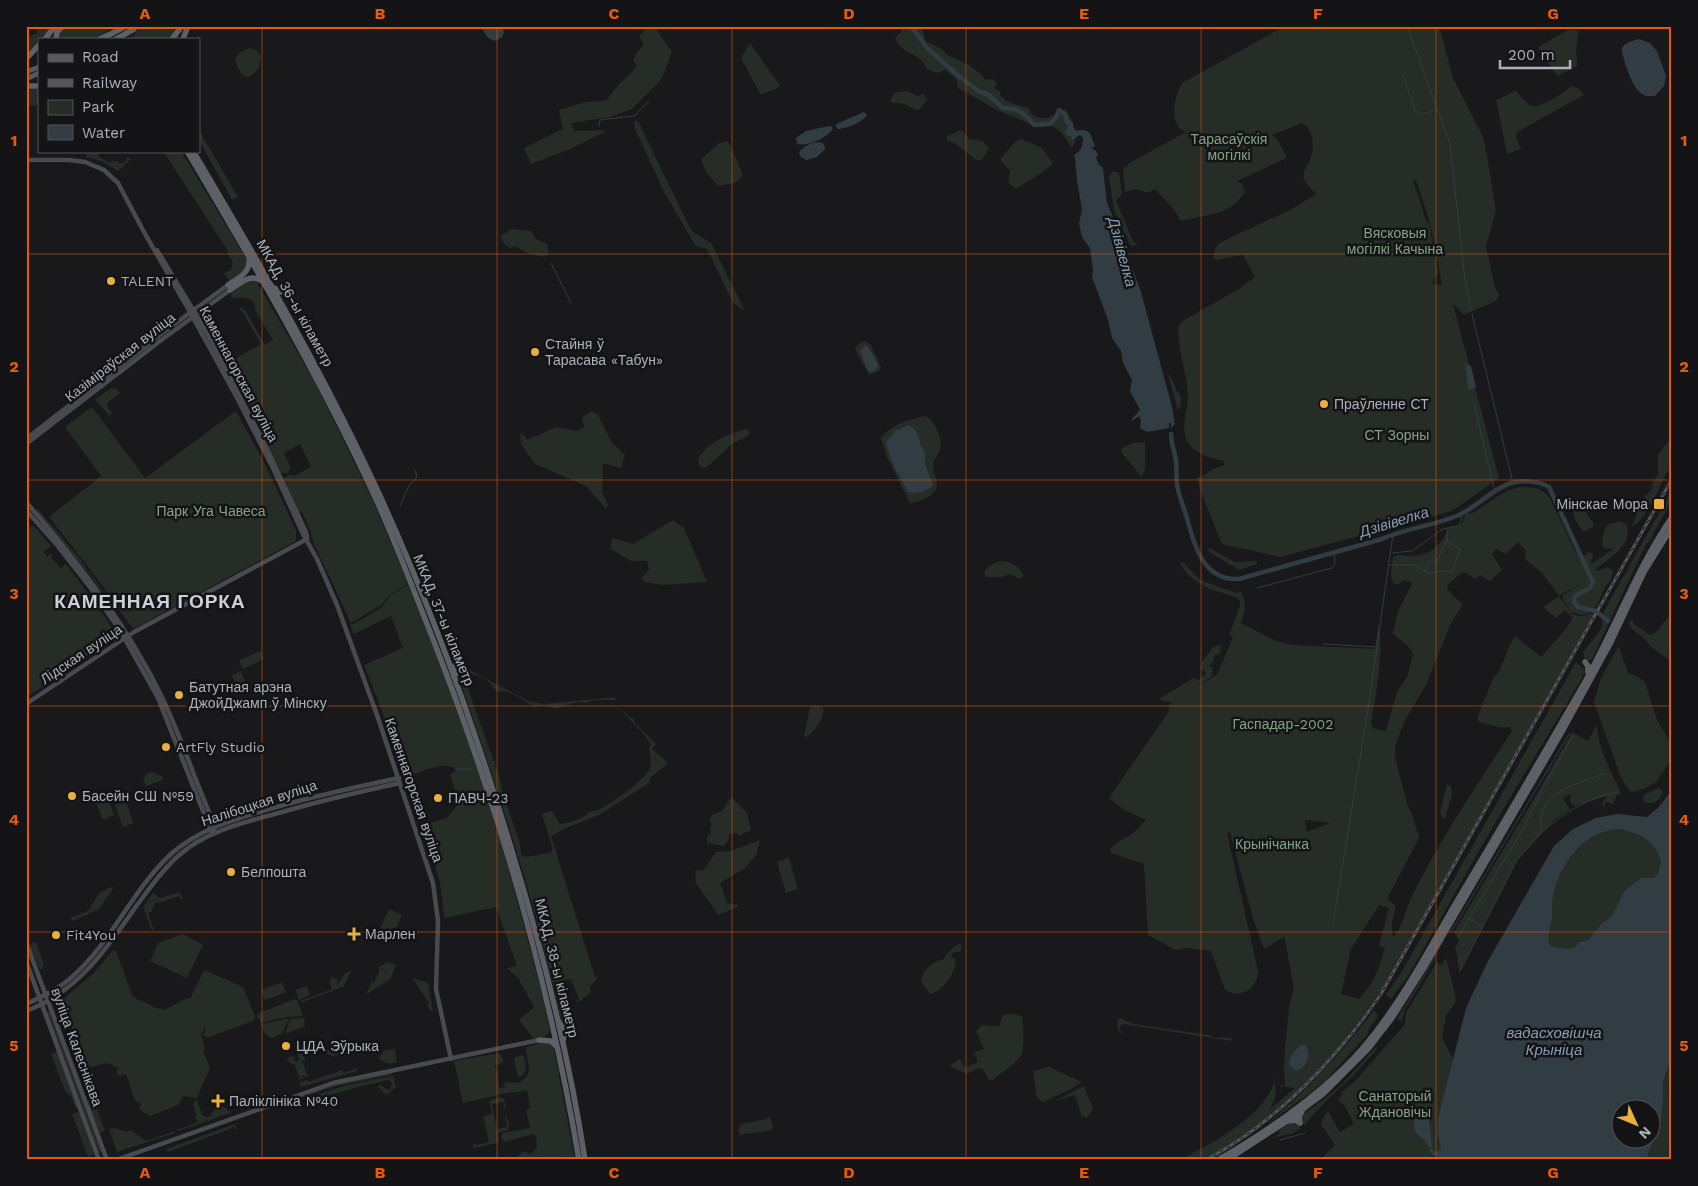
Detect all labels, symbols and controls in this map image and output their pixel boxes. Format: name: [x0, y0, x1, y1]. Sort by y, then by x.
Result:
text: A: [140, 4, 151, 23]
text: B: [375, 4, 386, 23]
text: C: [609, 4, 620, 23]
text: D: [843, 4, 855, 23]
text: E: [1079, 4, 1089, 23]
text: F: [1313, 4, 1323, 23]
text: G: [1547, 4, 1559, 23]
legend: [38, 38, 200, 152]
scale bar: [1500, 38, 1570, 70]
text: 200 m: [1508, 46, 1555, 64]
text: Road: [82, 48, 119, 66]
text: Railway: [82, 74, 137, 92]
text: Park: [82, 98, 115, 116]
text: Water: [82, 124, 125, 142]
text: 1: [11, 131, 17, 150]
park label: Тарасаўскія могілкі: [1191, 131, 1267, 163]
text: 1: [1681, 131, 1687, 150]
water label: Дзівівелка: [1104, 213, 1140, 289]
park label: Вясковыя могілкі Качына: [1347, 225, 1443, 257]
street label: МКАД, 36-ы кіламетр: [253, 237, 337, 369]
place label: TALENT: [121, 273, 174, 289]
marker: TALENT: [105, 275, 117, 287]
street label: Каменнагорская вуліца: [196, 303, 282, 445]
street label: Казіміраўская вуліца: [62, 309, 178, 405]
place label: Стайня ў Тарасава «Табун»: [545, 336, 663, 368]
marker: Стайня ў Тарасава «Табун»: [529, 346, 541, 358]
text: 2: [9, 357, 19, 376]
text: 2: [1679, 357, 1689, 376]
place label: Праўленне СТ: [1334, 396, 1429, 412]
marker: Праўленне СТ: [1318, 398, 1330, 410]
park label: СТ Зорны: [1365, 427, 1429, 443]
place label: Мінскае Мора: [1557, 496, 1648, 512]
marker: Мінскае Мора: [1652, 497, 1666, 511]
park label: Парк Уга Чавеса: [156, 503, 266, 519]
water label: Дзівівелка: [1355, 503, 1431, 542]
street label: МКАД, 37-ы кіламетр: [410, 552, 478, 688]
text: 3: [9, 584, 19, 603]
text: 3: [1679, 584, 1689, 603]
district label: КАМЕННАЯ ГОРКА: [54, 590, 246, 613]
street label: Лідская вуліца: [37, 621, 125, 687]
place label: Батутная арэна ДжойДжамп ў Мінску: [189, 679, 327, 711]
marker: Батутная арэна ДжойДжамп ў Мінску: [173, 689, 185, 701]
street label: Каменнагорская вуліца: [382, 716, 446, 864]
park label: Гаспадар-2002: [1232, 716, 1334, 732]
place label: ArtFly Studio: [176, 739, 265, 755]
marker: ArtFly Studio: [160, 741, 172, 753]
street label: Налібоцкая вуліца: [199, 777, 319, 829]
place label: Басейн СШ №59: [82, 788, 194, 804]
marker: Басейн СШ №59: [66, 790, 78, 802]
place label: ПАВЧ-23: [448, 790, 508, 806]
marker: ПАВЧ-23: [432, 792, 444, 804]
text: 4: [9, 810, 19, 829]
text: 4: [1679, 810, 1689, 829]
park label: Крынічанка: [1235, 836, 1309, 852]
place label: Белпошта: [241, 864, 307, 880]
marker: Белпошта: [225, 866, 237, 878]
street label: МКАД, 38-ы кіламетр: [532, 897, 582, 1039]
place label: Марлен: [365, 926, 416, 942]
place label: Fit4You: [66, 927, 116, 943]
marker: Марлен: [347, 927, 361, 941]
marker: Fit4You: [50, 929, 62, 941]
street label: вуліца Калеснікава: [48, 986, 106, 1109]
water label: вадасховішча Крыніца: [1506, 1024, 1602, 1059]
text: 5: [9, 1036, 19, 1055]
text: 5: [1679, 1036, 1689, 1055]
place label: ЦДА Эўрыка: [296, 1038, 379, 1054]
marker: ЦДА Эўрыка: [280, 1040, 292, 1052]
park label: Санаторый Ждановічы: [1359, 1088, 1431, 1120]
place label: Паліклініка №40: [229, 1093, 338, 1109]
marker: Паліклініка №40: [211, 1094, 225, 1108]
north arrow: [1610, 1098, 1660, 1148]
text: N: [1636, 1124, 1655, 1142]
text: A: [140, 1163, 151, 1182]
text: B: [375, 1163, 386, 1182]
text: C: [609, 1163, 620, 1182]
text: D: [843, 1163, 855, 1182]
text: E: [1079, 1163, 1089, 1182]
text: F: [1313, 1163, 1323, 1182]
text: G: [1547, 1163, 1559, 1182]

